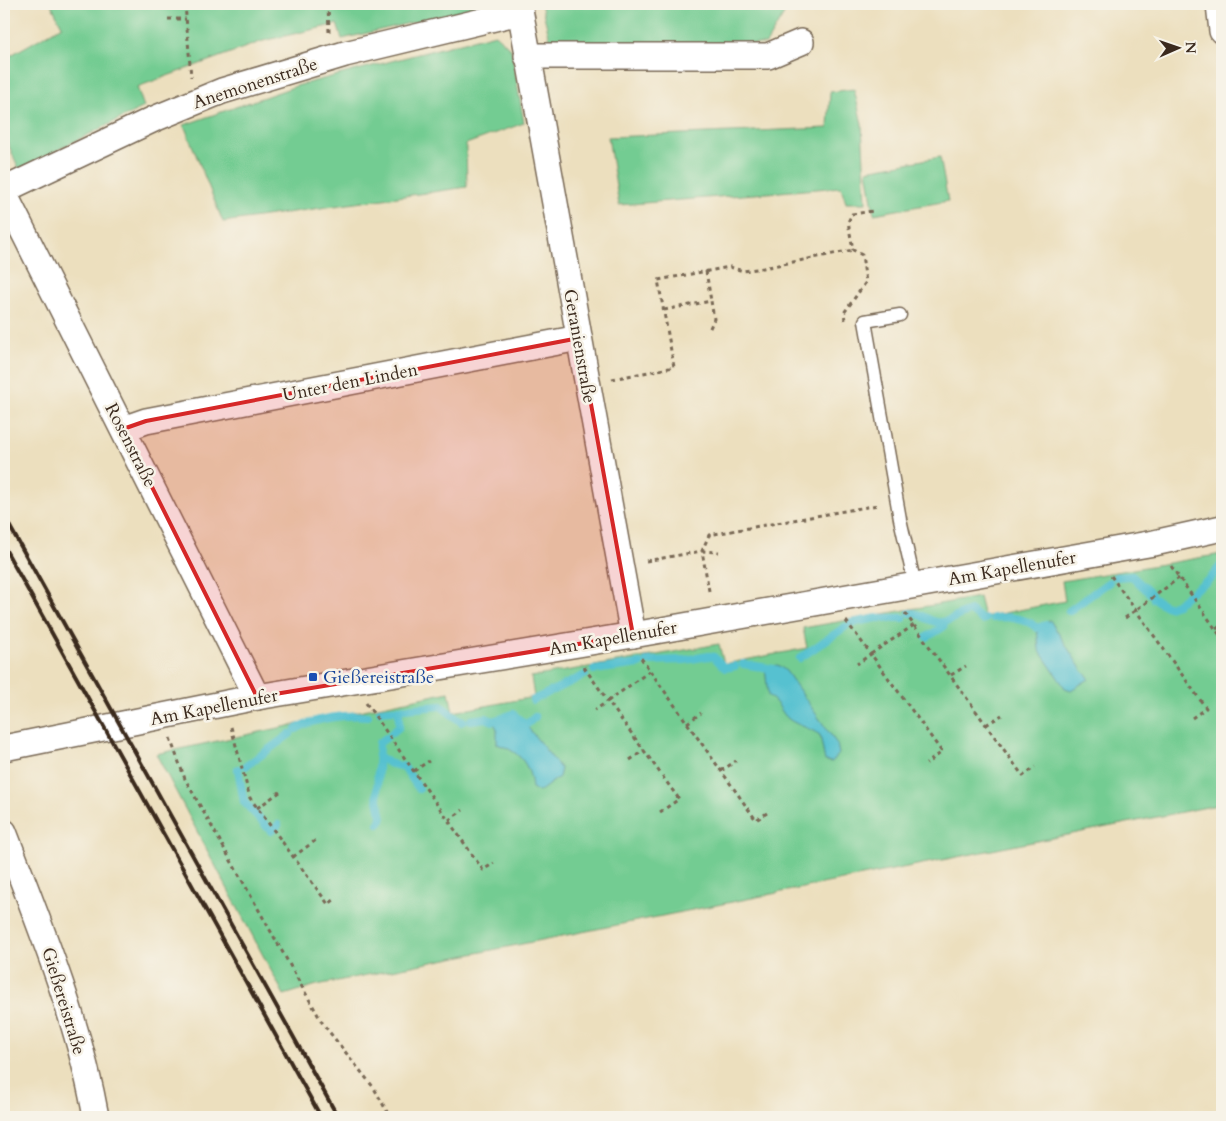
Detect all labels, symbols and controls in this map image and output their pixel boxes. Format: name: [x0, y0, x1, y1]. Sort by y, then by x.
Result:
north arrow: [1154, 22, 1204, 72]
text: N: [1181, 41, 1200, 54]
street label: Anemonenstraße: [190, 52, 321, 115]
street label: Geranienstraße: [557, 287, 602, 405]
street label: Unter den Linden: [280, 357, 421, 408]
street label: Rosenstraße: [99, 399, 162, 492]
street label: Am Kapellenufer: [946, 545, 1078, 592]
street label: Am Kapellenufer: [547, 615, 679, 662]
place label: Gießereistraße: [323, 665, 434, 690]
marker: Gießereistraße: [307, 671, 319, 683]
street label: Am Kapellenufer: [148, 683, 280, 732]
street label: Gießereistraße: [35, 944, 92, 1058]

